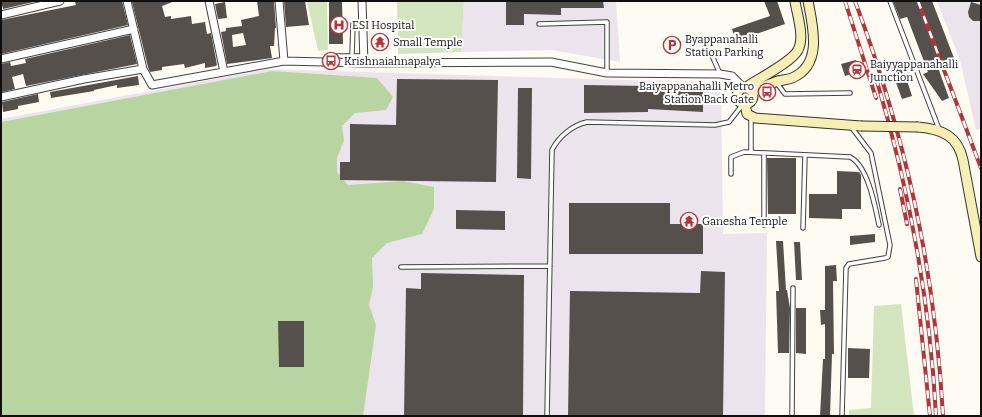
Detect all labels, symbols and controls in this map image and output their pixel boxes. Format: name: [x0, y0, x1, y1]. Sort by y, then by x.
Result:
hospital icon: ESI Hospital: [329, 15, 349, 35]
place label: ESI Hospital: [352, 19, 414, 32]
temple icon: Small Temple: [370, 32, 390, 52]
place label: Byappanahalli Station Parking: [685, 33, 764, 59]
parking icon: Byappanahalli Station Parking: [662, 35, 682, 55]
place label: Small Temple: [393, 36, 462, 49]
bus stop icon: Krishnaiahnapalya: [321, 51, 341, 71]
place label: Krishnaiahnapalya: [344, 55, 441, 68]
place label: Baiyyappanahalli Junction: [869, 58, 959, 84]
station icon: Baiyyappanahalli Junction: [847, 60, 867, 80]
place label: Baiyappanahalli Metro Station Back Gate: [639, 80, 754, 106]
bus stop icon: Baiyappanahalli Metro Station Back Gate: [757, 82, 777, 102]
temple icon: Ganesha Temple: [679, 211, 699, 231]
place label: Ganesha Temple: [702, 215, 787, 228]

